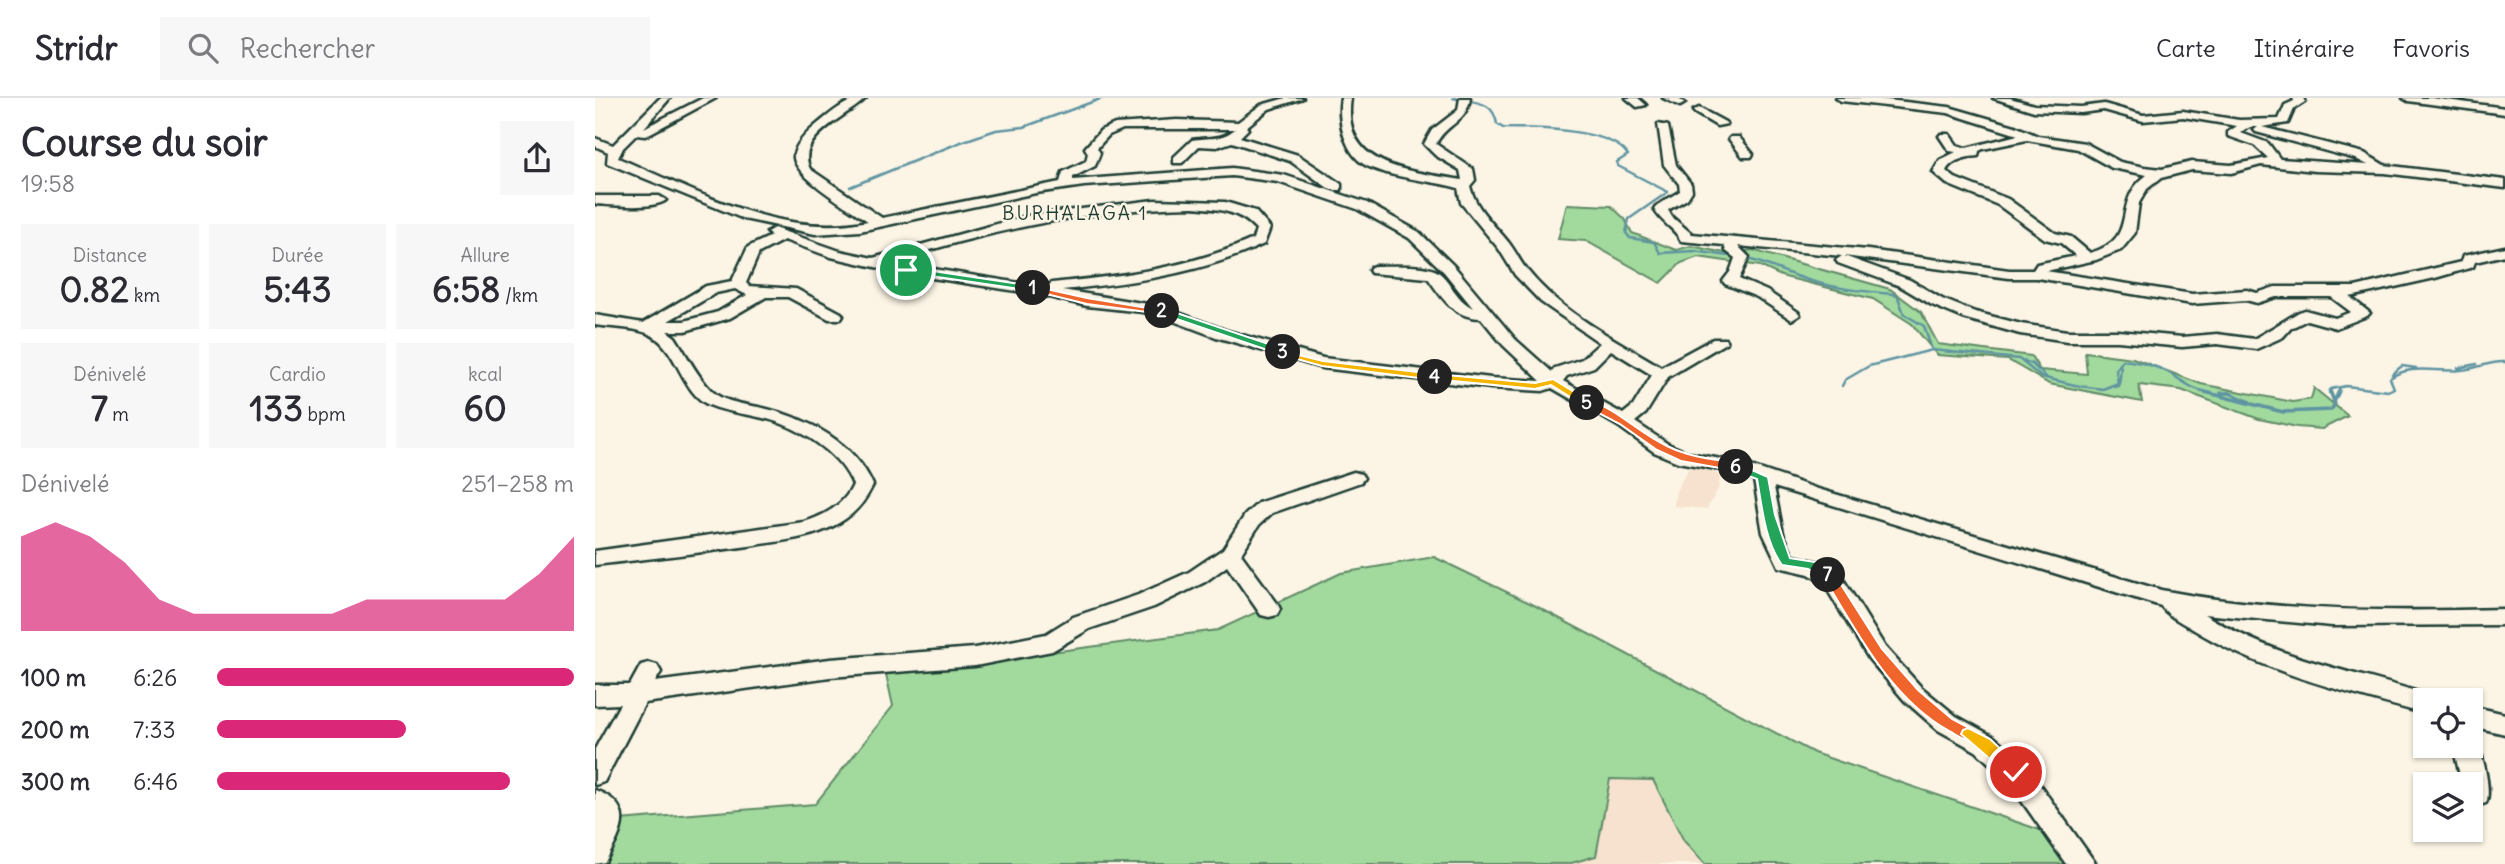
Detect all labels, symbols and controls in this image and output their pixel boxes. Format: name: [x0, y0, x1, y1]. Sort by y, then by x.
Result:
search box: [160, 17, 650, 80]
text: Stridr: [35, 27, 118, 69]
icon: search: [184, 29, 222, 67]
text: Rechercher: [240, 32, 375, 65]
text: Carte: [2156, 33, 2216, 63]
text: Itinéraire: [2254, 33, 2355, 63]
text: Favoris: [2393, 33, 2470, 63]
text: Course du soir: [21, 119, 268, 166]
button: share: [500, 121, 574, 195]
text: 19:58: [21, 169, 75, 198]
district label: BURHALAGA 1: [1002, 201, 1148, 225]
pin: [876, 240, 936, 300]
text: Distance: [73, 243, 147, 267]
text: Durée: [271, 243, 324, 267]
text: Allure: [461, 243, 510, 267]
icon: arrive: [887, 251, 925, 289]
text: 0.82: [60, 267, 129, 311]
text: 5:43: [263, 267, 332, 311]
text: 6:58: [432, 267, 500, 311]
pin: 1: [1015, 270, 1051, 306]
text: 1: [1029, 275, 1036, 299]
text: km: [129, 283, 160, 307]
text: /km: [500, 283, 538, 307]
pin: 2: [1145, 294, 1179, 328]
text: 2: [1156, 298, 1167, 322]
pin: 3: [1265, 334, 1301, 370]
text: 3: [1277, 339, 1288, 363]
pin: 4: [1417, 360, 1453, 394]
text: Dénivelé: [73, 362, 146, 386]
text: Cardio: [269, 362, 326, 386]
text: kcal: [468, 362, 502, 386]
text: 4: [1429, 364, 1440, 388]
text: 7: [91, 386, 108, 430]
text: 133: [249, 386, 303, 430]
text: 60: [464, 386, 507, 430]
pin: 5: [1569, 386, 1605, 420]
text: 5: [1581, 390, 1592, 414]
text: m: [108, 402, 129, 426]
text: bpm: [303, 402, 346, 426]
pin: 6: [1719, 450, 1753, 484]
text: 6: [1730, 454, 1741, 478]
text: Dénivelé: [21, 469, 109, 498]
text: 251–258 m: [461, 469, 574, 498]
pin: 7: [1811, 558, 1845, 592]
text: 7: [1823, 562, 1832, 586]
text: 100 m: [21, 663, 86, 692]
text: 6:26: [133, 663, 177, 692]
map controls: [2413, 688, 2483, 842]
button: locate: [2413, 688, 2483, 758]
text: 200 m: [21, 715, 90, 744]
text: 7:33: [133, 715, 176, 744]
pin: [1986, 742, 2046, 802]
icon: check: [1997, 753, 2035, 791]
text: 300 m: [21, 767, 90, 796]
text: 6:46: [133, 767, 178, 796]
button: layers: [2413, 772, 2483, 842]

